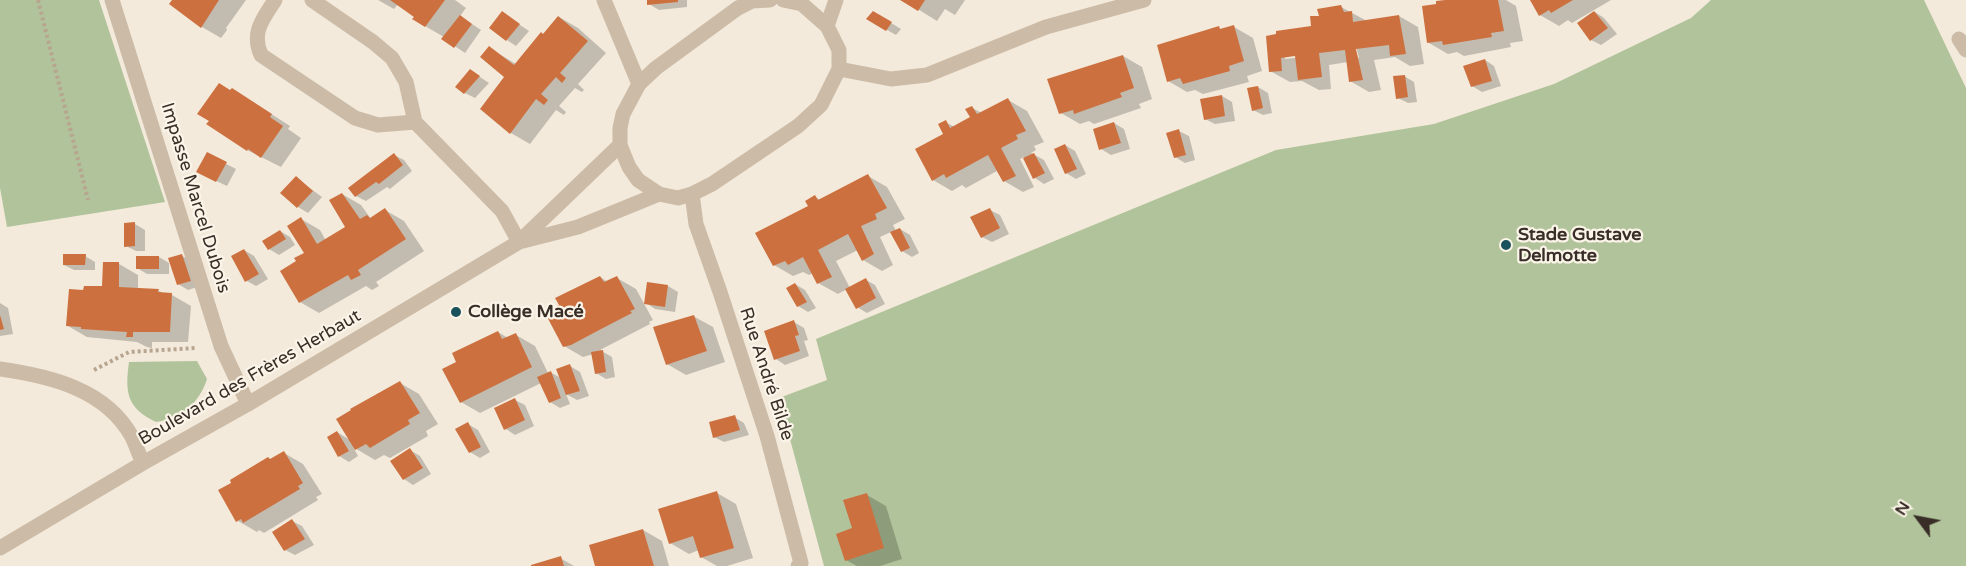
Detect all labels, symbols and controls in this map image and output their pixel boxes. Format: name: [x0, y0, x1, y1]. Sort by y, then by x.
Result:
street label: Impasse Marcel Dubois: [156, 100, 234, 296]
place label: Stade Gustave Delmotte: [1518, 224, 1641, 266]
marker: Stade Gustave Delmotte: [1499, 238, 1513, 252]
place label: Collège Macé: [468, 301, 584, 323]
street label: Boulevard des Frères Herbaut: [135, 305, 365, 451]
marker: Collège Macé: [449, 305, 463, 319]
street label: Rue André Bilde: [734, 305, 798, 443]
north arrow: [1888, 488, 1948, 548]
text: N: [1891, 498, 1915, 519]

